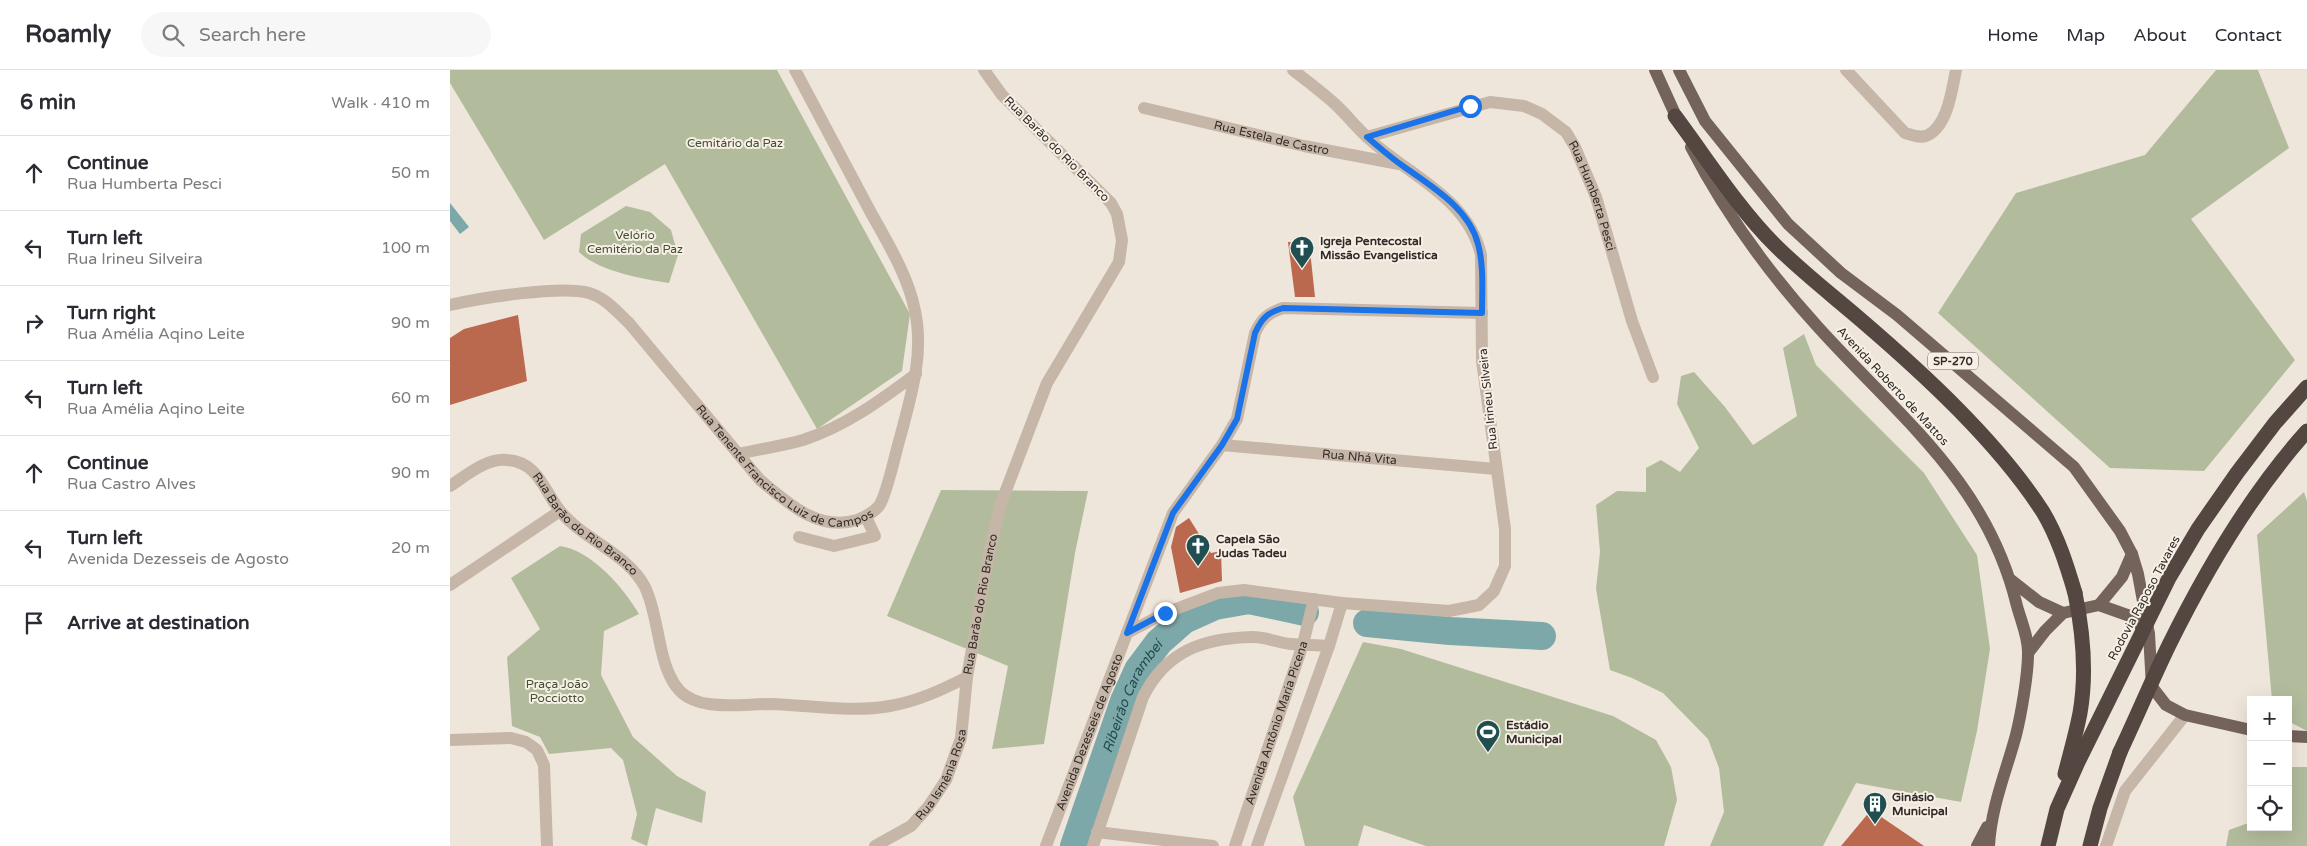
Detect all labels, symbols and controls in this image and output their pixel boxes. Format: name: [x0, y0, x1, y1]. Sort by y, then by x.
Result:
search box: [141, 12, 491, 57]
text: Roamly: [25, 20, 111, 49]
icon: search: [159, 21, 187, 49]
text: Search here: [199, 24, 306, 46]
text: Home: [1987, 24, 2038, 46]
text: Map: [2066, 24, 2105, 46]
text: About: [2133, 24, 2187, 46]
text: Contact: [2215, 24, 2282, 46]
text: 6 min: [20, 90, 76, 115]
text: Walk · 410 m: [331, 93, 430, 113]
street label: Rua Barão do Rio Branco: [1001, 93, 1113, 205]
route start: [1459, 95, 1482, 118]
street label: Rua Estela de Castro: [1213, 118, 1330, 158]
park label: Cemitário da Paz: [687, 136, 783, 150]
street label: Rua Humberta Pesci: [1566, 138, 1618, 252]
text: Continue: [67, 152, 149, 174]
icon: ahead: [20, 159, 48, 187]
text: 50 m: [391, 163, 430, 183]
text: Rua Humberta Pesci: [67, 174, 222, 194]
text: Turn left: [67, 227, 143, 249]
park label: Velório Cemitério da Paz: [587, 228, 683, 256]
icon: left: [20, 234, 48, 262]
place label: Igreja Pentecostal Missão Evangelistica: [1320, 234, 1438, 263]
church icon: Igreja Pentecostal Missão Evangelistica: [1289, 235, 1315, 269]
text: 100 m: [381, 238, 430, 258]
text: Rua Irineu Silveira: [67, 249, 203, 269]
text: Turn right: [67, 302, 155, 324]
icon: right: [20, 309, 48, 337]
text: 90 m: [391, 313, 430, 333]
text: Rua Amélia Aqino Leite: [67, 324, 245, 344]
street label: Avenida Roberto de Mattos: [1834, 324, 1952, 448]
street label: Rua Irineu Silveira: [1476, 348, 1500, 450]
road number: SP-270: [1928, 352, 1978, 370]
text: Turn left: [67, 377, 143, 399]
icon: left: [20, 384, 48, 412]
text: 60 m: [391, 388, 430, 408]
text: Rua Amélia Aqino Leite: [67, 399, 245, 419]
street label: Rua Tenente Francisco Luiz de Campos: [693, 402, 876, 530]
street label: Rua Nhá Vita: [1321, 447, 1397, 467]
text: Continue: [67, 452, 149, 474]
icon: ahead: [20, 459, 48, 487]
text: 90 m: [391, 463, 430, 483]
street label: Rua Barão do Rio Branco: [530, 470, 641, 578]
text: Rua Castro Alves: [67, 474, 196, 494]
text: Turn left: [67, 527, 143, 549]
street label: Rua Barão do Rio Branco: [961, 532, 1000, 676]
place label: Capela São Judas Tadeu: [1215, 532, 1287, 560]
church icon: Capela São Judas Tadeu: [1185, 533, 1211, 567]
street label: Rodovia Raposo Tavares: [2105, 533, 2183, 663]
icon: left: [20, 534, 48, 562]
text: 20 m: [391, 538, 430, 558]
text: Avenida Dezesseis de Agosto: [67, 549, 289, 569]
route end: [1154, 602, 1177, 625]
icon: arrive: [20, 609, 48, 637]
text: Arrive at destination: [67, 612, 250, 634]
water label: Ribeirão Carambeí: [1099, 635, 1168, 755]
street label: Avenida Antônio Maria Picena: [1242, 639, 1311, 807]
street label: Avenida Dezesseis de Agosto: [1053, 652, 1126, 812]
park label: Praça João Pocciotto: [526, 677, 588, 705]
map controls: [2247, 696, 2292, 831]
button: +: [2247, 696, 2292, 741]
place label: Estádio Municipal: [1506, 718, 1562, 747]
sports icon: Estádio Municipal: [1475, 719, 1501, 753]
street label: Rua Ismênia Rosa: [913, 728, 969, 823]
button: −: [2247, 741, 2292, 786]
button: locate: [2247, 786, 2292, 831]
place label: Ginásio Municipal: [1892, 790, 1948, 819]
building icon: Ginásio Municipal: [1862, 791, 1888, 825]

